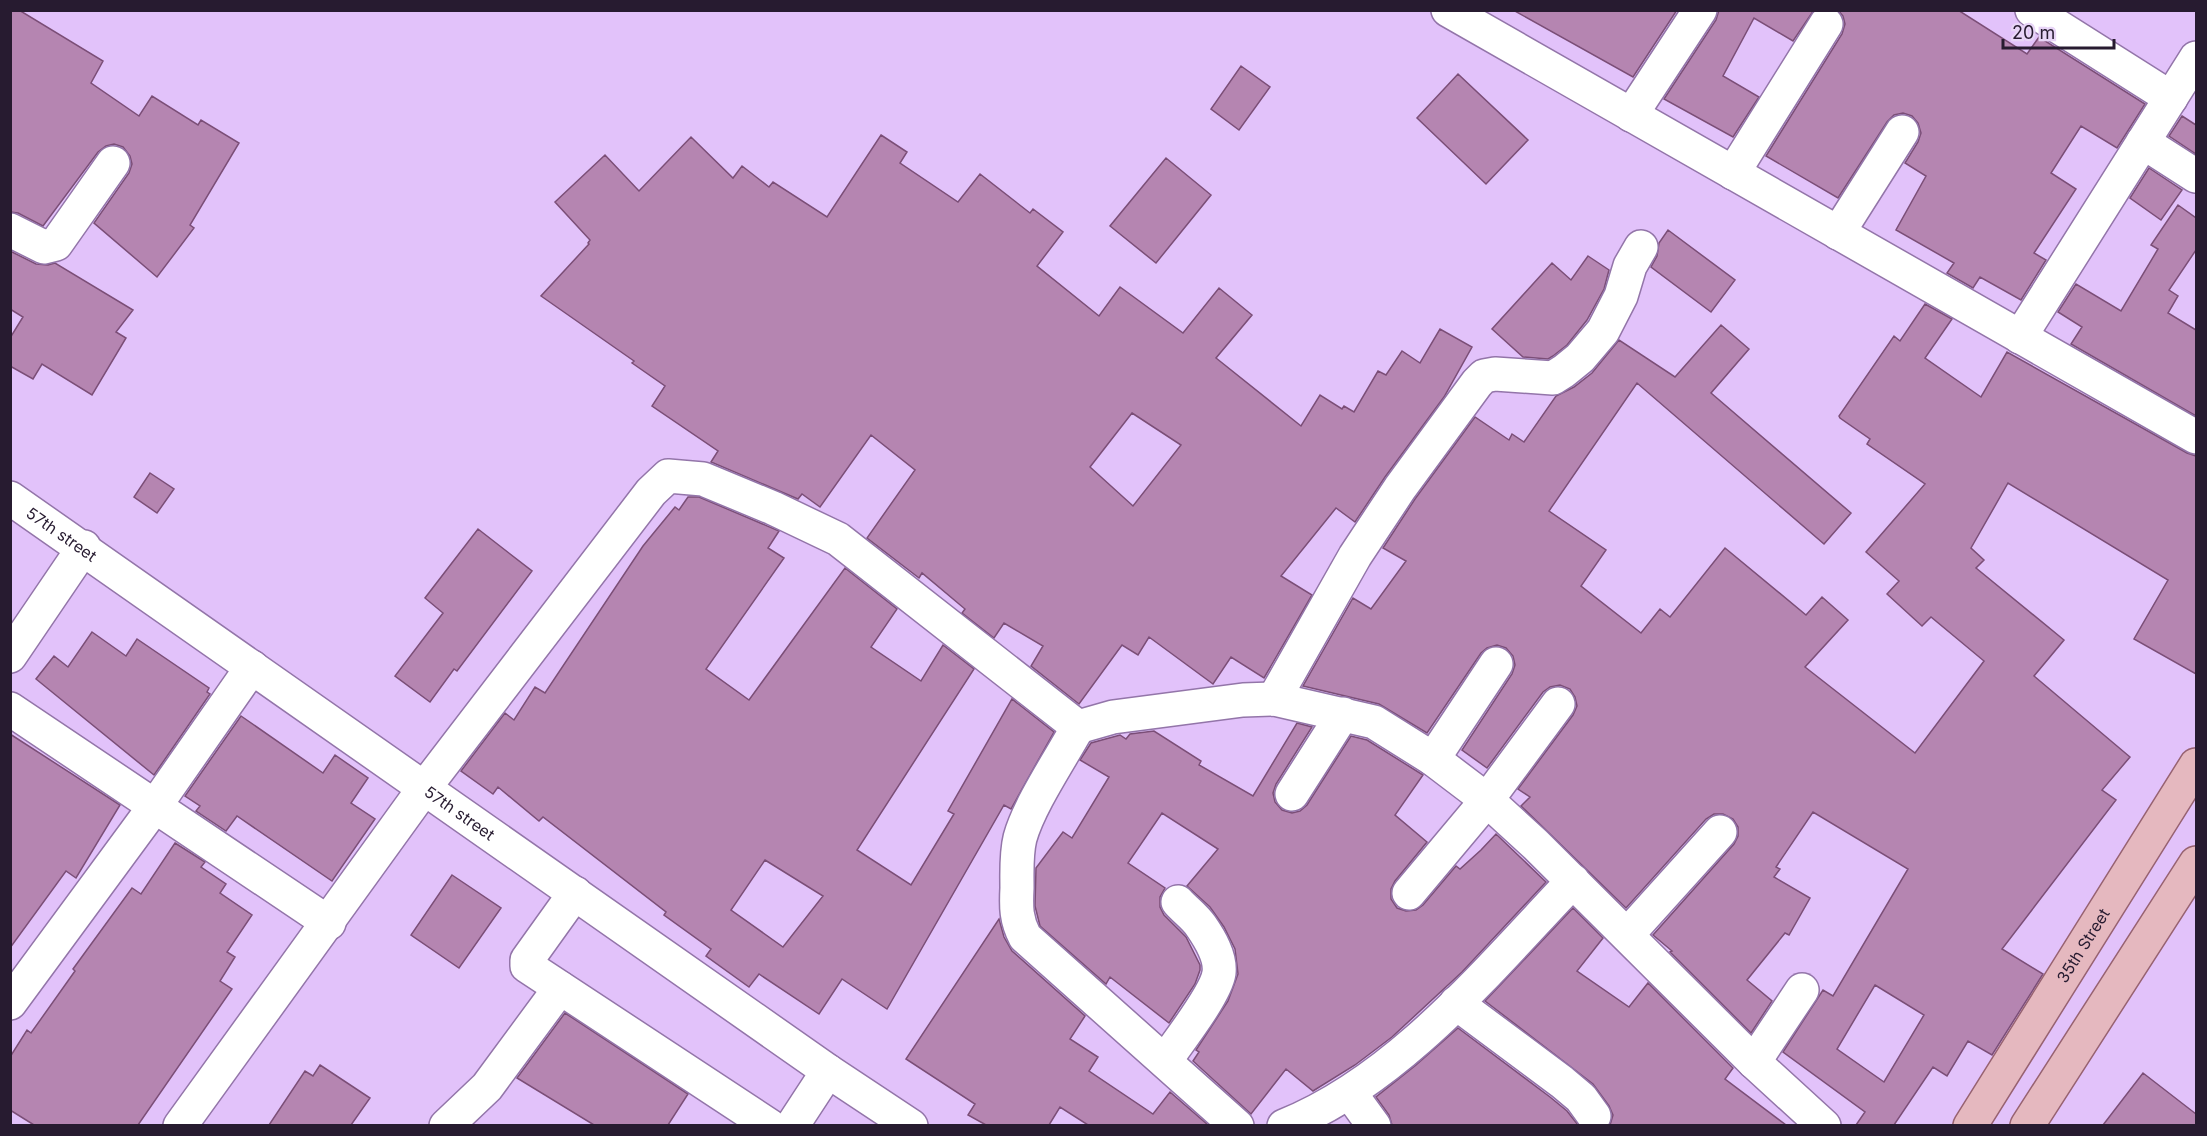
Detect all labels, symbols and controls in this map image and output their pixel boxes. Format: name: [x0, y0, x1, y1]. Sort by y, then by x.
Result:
scale bar: [2003, 12, 2114, 50]
text: 20 m: [2012, 22, 2055, 43]
street label: 57th street: [23, 503, 101, 566]
street label: 57th street: [421, 781, 499, 845]
street label: 35th Street: [2052, 905, 2114, 986]

